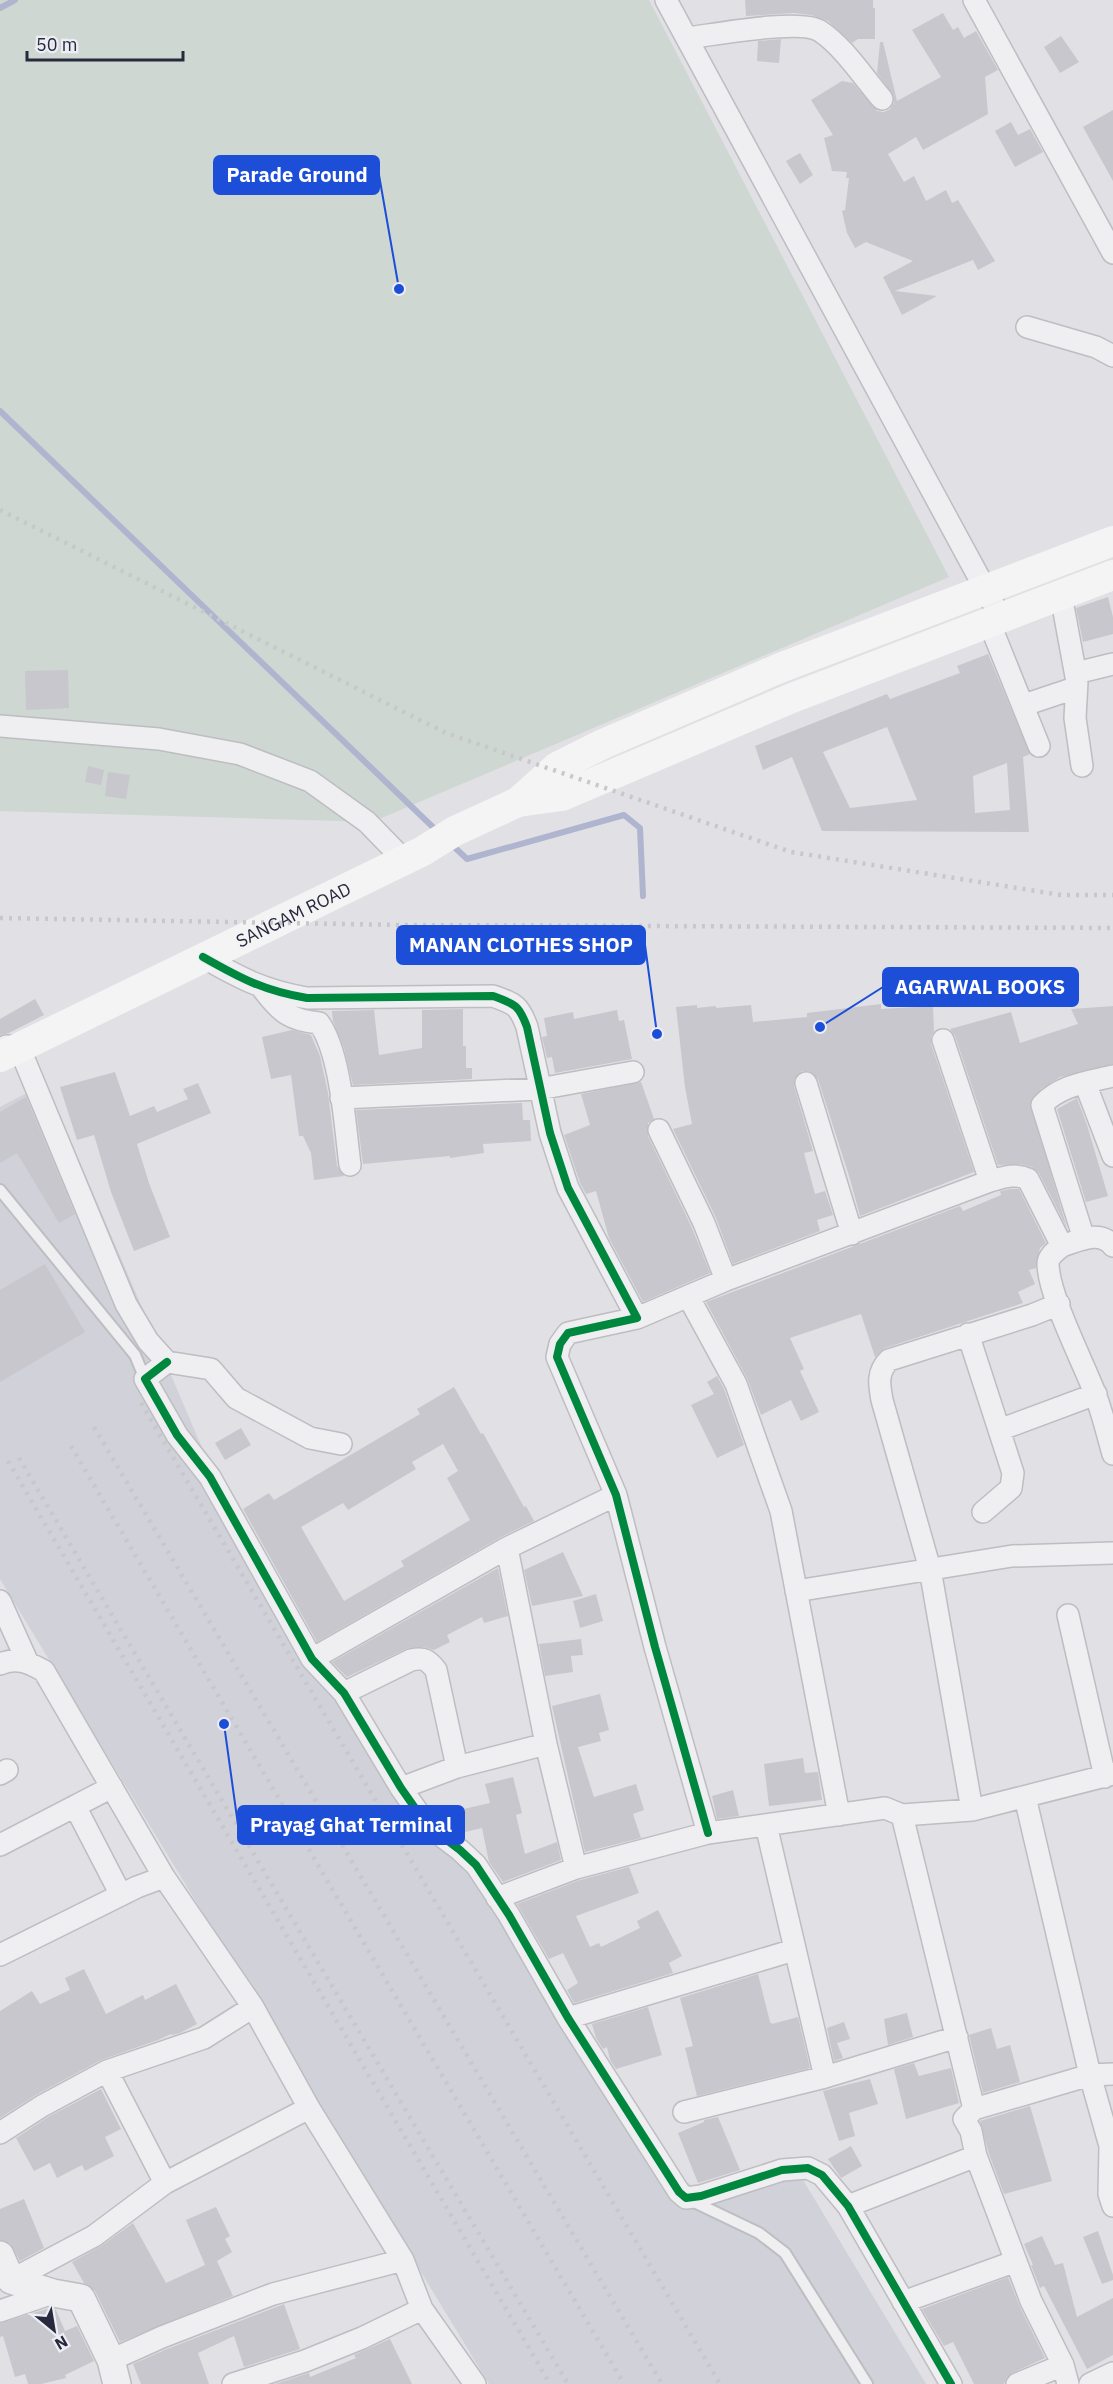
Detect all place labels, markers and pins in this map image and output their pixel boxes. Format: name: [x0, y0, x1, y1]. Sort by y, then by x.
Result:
callout: Parade Ground: [214, 156, 379, 194]
callout: MANAN CLOTHES SHOP: [397, 926, 645, 964]
callout: AGARWAL BOOKS: [883, 968, 1078, 1006]
callout: Prayag Ghat Terminal: [238, 1806, 464, 1844]

